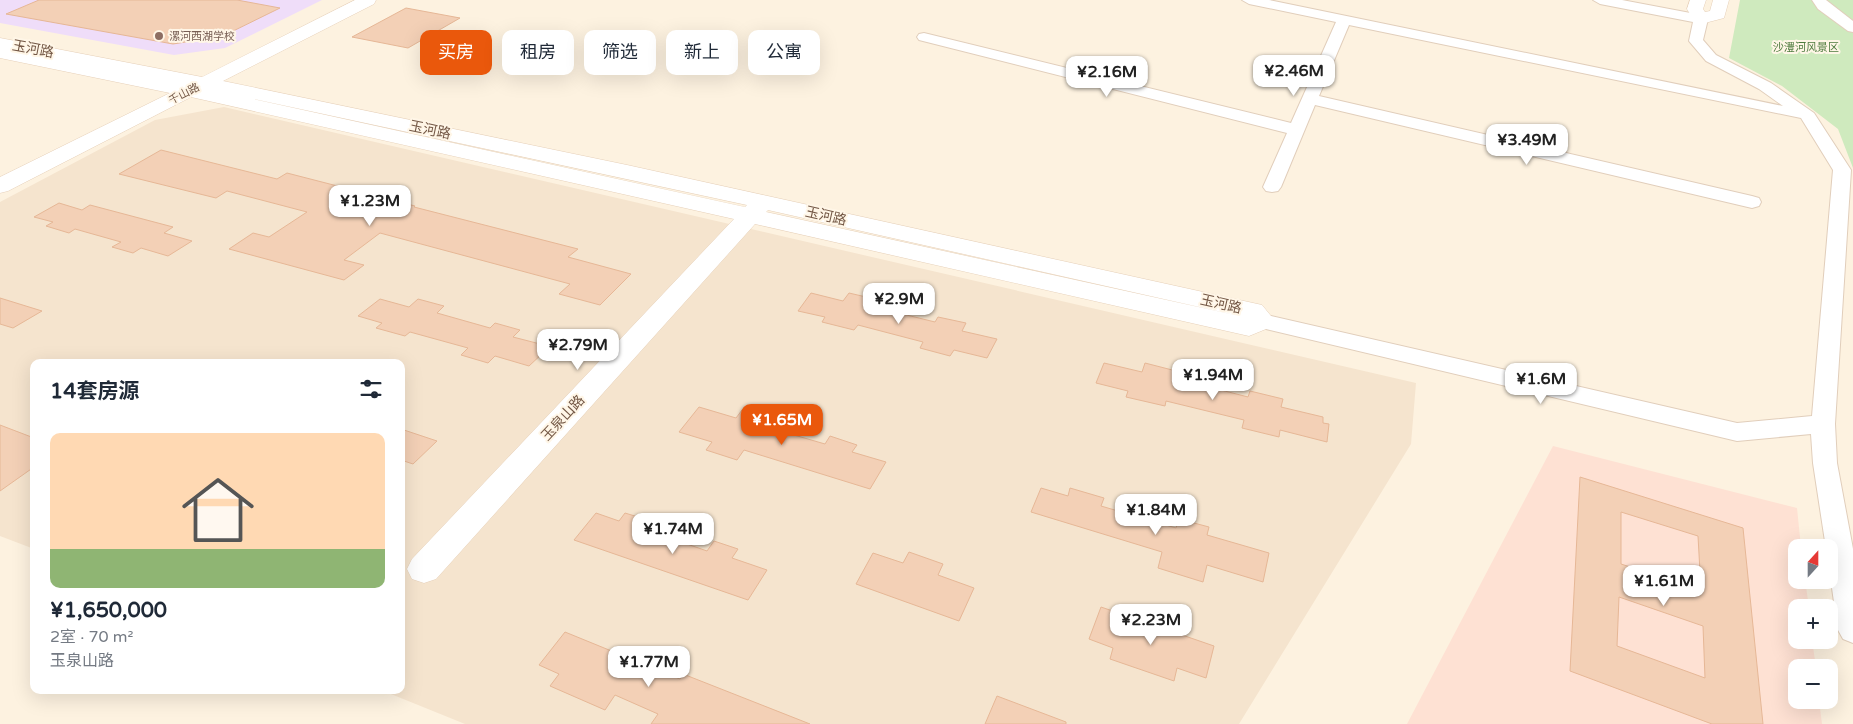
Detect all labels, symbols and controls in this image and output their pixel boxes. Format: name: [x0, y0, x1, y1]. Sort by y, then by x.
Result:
marker: 漯河西湖学校: [153, 30, 165, 42]
place label: 漯河西湖学校: [169, 30, 235, 43]
chip: 买房: [420, 30, 492, 75]
chip: 租房: [502, 30, 574, 75]
chip: 筛选: [584, 30, 656, 75]
chip: 新上: [666, 30, 738, 75]
chip: 公寓: [748, 30, 820, 75]
street label: 玉河路: [11, 37, 55, 61]
park label: 沙澧河风景区: [1773, 41, 1839, 54]
pin: ¥2.46M: [1253, 54, 1335, 97]
pin: ¥2.16M: [1066, 56, 1148, 98]
text: ¥2.46M: [1264, 61, 1324, 81]
text: ¥2.16M: [1077, 62, 1137, 82]
street label: 千山路: [166, 81, 202, 107]
street label: 玉河路: [408, 117, 452, 143]
pin: ¥3.49M: [1486, 124, 1568, 166]
text: ¥3.49M: [1497, 130, 1557, 150]
pin: ¥1.23M: [329, 184, 411, 227]
text: ¥1.23M: [340, 191, 400, 211]
street label: 玉河路: [804, 203, 848, 229]
pin: ¥2.9M: [864, 282, 934, 325]
text: ¥2.9M: [874, 289, 924, 309]
street label: 玉河路: [1199, 291, 1243, 317]
pin: ¥2.79M: [537, 328, 619, 371]
text: ¥2.79M: [548, 335, 608, 355]
pin: ¥1.94M: [1172, 358, 1254, 401]
pin: ¥1.6M: [1506, 362, 1576, 405]
text: ¥1.94M: [1183, 365, 1243, 385]
text: ¥1.6M: [1516, 369, 1566, 389]
icon: filters: [357, 375, 385, 403]
text: 14套房源: [50, 379, 139, 404]
street label: 玉泉山路: [538, 392, 588, 444]
pin: ¥1.65M: [741, 404, 823, 446]
text: ¥1.65M: [752, 410, 812, 430]
icon: home: [173, 465, 263, 555]
pin: ¥1.84M: [1115, 494, 1197, 536]
text: ¥1.84M: [1126, 500, 1186, 520]
pin: ¥1.74M: [632, 512, 714, 555]
text: ¥1.74M: [643, 519, 703, 539]
north arrow: [1788, 539, 1838, 589]
map controls: [1788, 539, 1838, 709]
pin: ¥1.61M: [1623, 564, 1705, 607]
text: ¥1.61M: [1634, 571, 1694, 591]
text: ¥1,650,000: [50, 598, 167, 623]
button: +: [1788, 599, 1838, 649]
pin: ¥2.23M: [1110, 604, 1192, 646]
text: ¥2.23M: [1121, 610, 1181, 630]
text: 2室 · 70 m²: [50, 627, 133, 647]
pin: ¥1.77M: [608, 646, 690, 688]
text: 玉泉山路: [50, 651, 114, 671]
text: ¥1.77M: [619, 652, 679, 672]
button: −: [1788, 659, 1838, 709]

